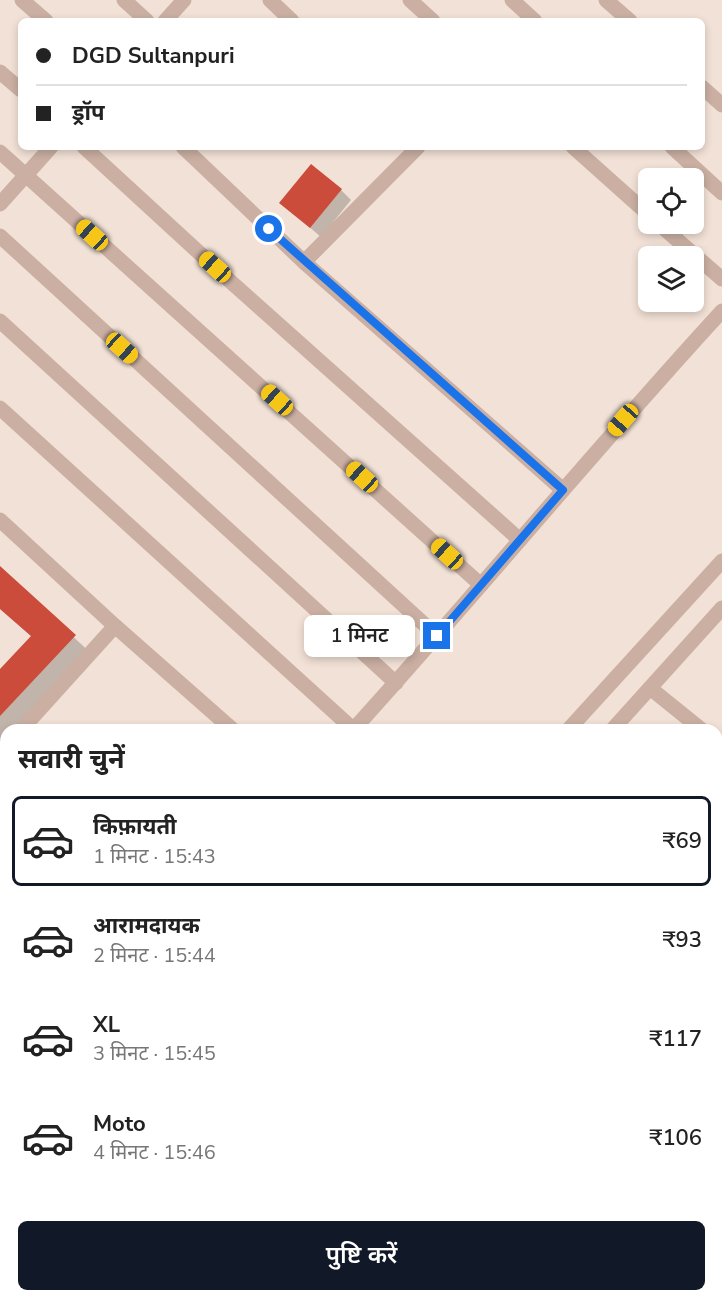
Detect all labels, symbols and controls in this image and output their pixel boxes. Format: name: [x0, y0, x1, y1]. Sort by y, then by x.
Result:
text: DGD Sultanpuri: [72, 41, 235, 71]
text: ड्रॉप: [72, 98, 105, 128]
map controls: [638, 168, 704, 312]
button: locate: [638, 168, 704, 234]
route start: [255, 215, 282, 242]
car: [73, 216, 111, 254]
button: layers: [638, 246, 704, 312]
car: [196, 248, 234, 286]
car: [103, 329, 141, 367]
car: [258, 381, 296, 419]
car: [604, 401, 642, 439]
car: [343, 458, 381, 496]
car: [428, 535, 466, 573]
callout: 1 मिनट: [305, 615, 416, 657]
text: 1 मिनट: [331, 622, 388, 649]
route end: [423, 622, 450, 649]
text: सवारी चुनें: [18, 741, 125, 778]
text: किफ़ायती: [93, 812, 177, 842]
icon: car: [21, 814, 75, 868]
text: ₹69: [662, 826, 702, 856]
text: 1 मिनट · 15:43: [93, 843, 216, 870]
text: आरामदायक: [93, 911, 200, 941]
icon: car: [21, 913, 75, 967]
text: ₹93: [662, 925, 702, 955]
text: 2 मिनट · 15:44: [93, 942, 216, 969]
text: XL: [93, 1010, 120, 1040]
icon: car: [21, 1012, 75, 1066]
text: ₹117: [649, 1024, 702, 1054]
text: 3 मिनट · 15:45: [93, 1040, 216, 1067]
text: Moto: [93, 1109, 146, 1139]
icon: car: [21, 1111, 75, 1165]
text: ₹106: [649, 1123, 702, 1153]
text: 4 मिनट · 15:46: [93, 1139, 216, 1166]
button: पुष्टि करें: [18, 1221, 705, 1290]

